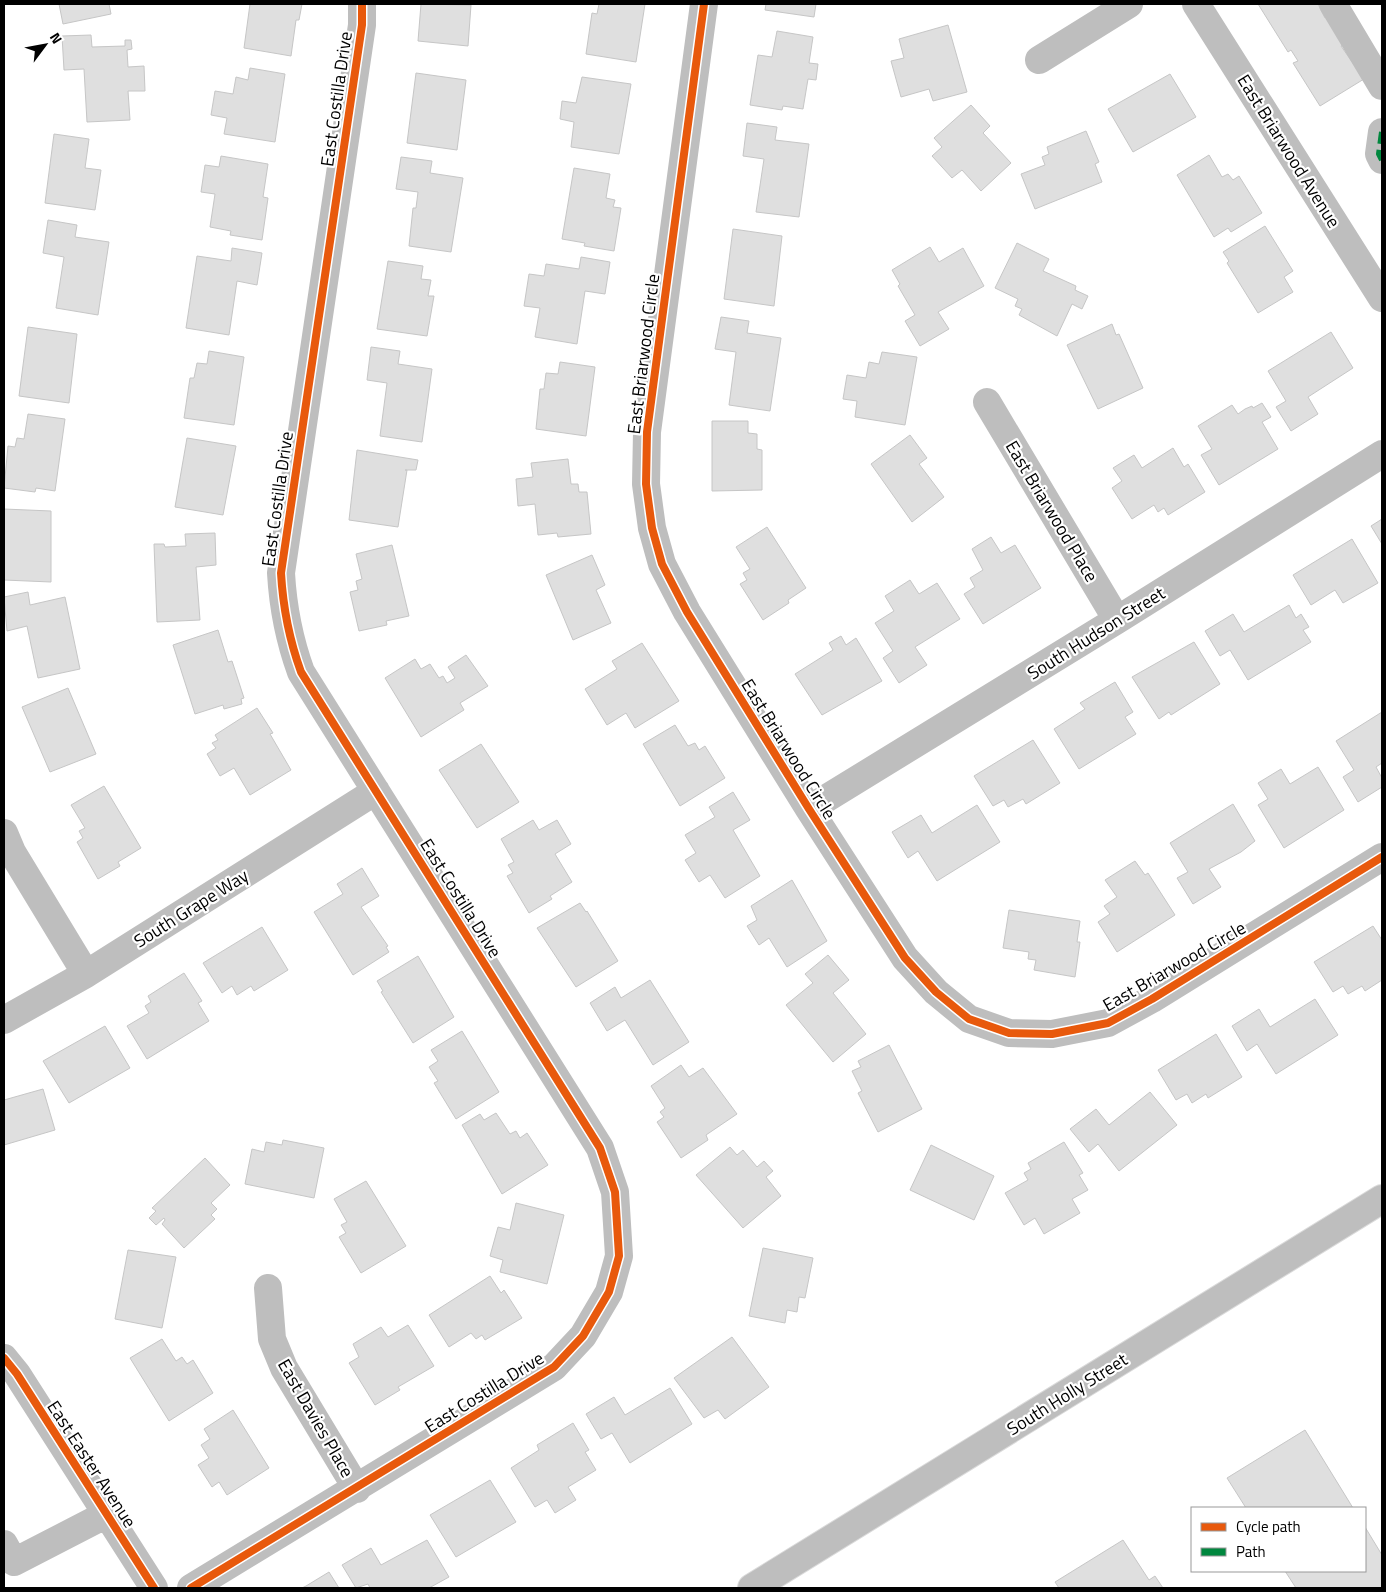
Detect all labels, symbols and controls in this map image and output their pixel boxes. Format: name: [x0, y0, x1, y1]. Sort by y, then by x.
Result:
north arrow: [20, 20, 70, 70]
text: N: [45, 28, 68, 48]
street label: East Costilla Drive: [313, 30, 359, 168]
street label: East Briarwood Avenue: [1231, 69, 1347, 233]
street label: East Briarwood Circle: [620, 272, 666, 436]
street label: East Costilla Drive: [254, 430, 300, 568]
street label: East Briarwood Place: [999, 435, 1105, 587]
street label: South Hudson Street: [1022, 579, 1171, 686]
street label: East Briarwood Circle: [735, 674, 843, 824]
street label: East Costilla Drive: [414, 833, 508, 963]
street label: South Grape Way: [128, 862, 254, 954]
street label: East Briarwood Circle: [1097, 914, 1251, 1018]
street label: East Costilla Drive: [419, 1345, 549, 1439]
street label: South Holly Street: [1001, 1346, 1133, 1442]
street label: East Davies Place: [271, 1354, 361, 1482]
street label: East Easter Avenue: [41, 1395, 143, 1533]
legend: [1191, 1507, 1366, 1572]
text: Cycle path: [1236, 1515, 1301, 1538]
text: Path: [1236, 1540, 1266, 1563]

